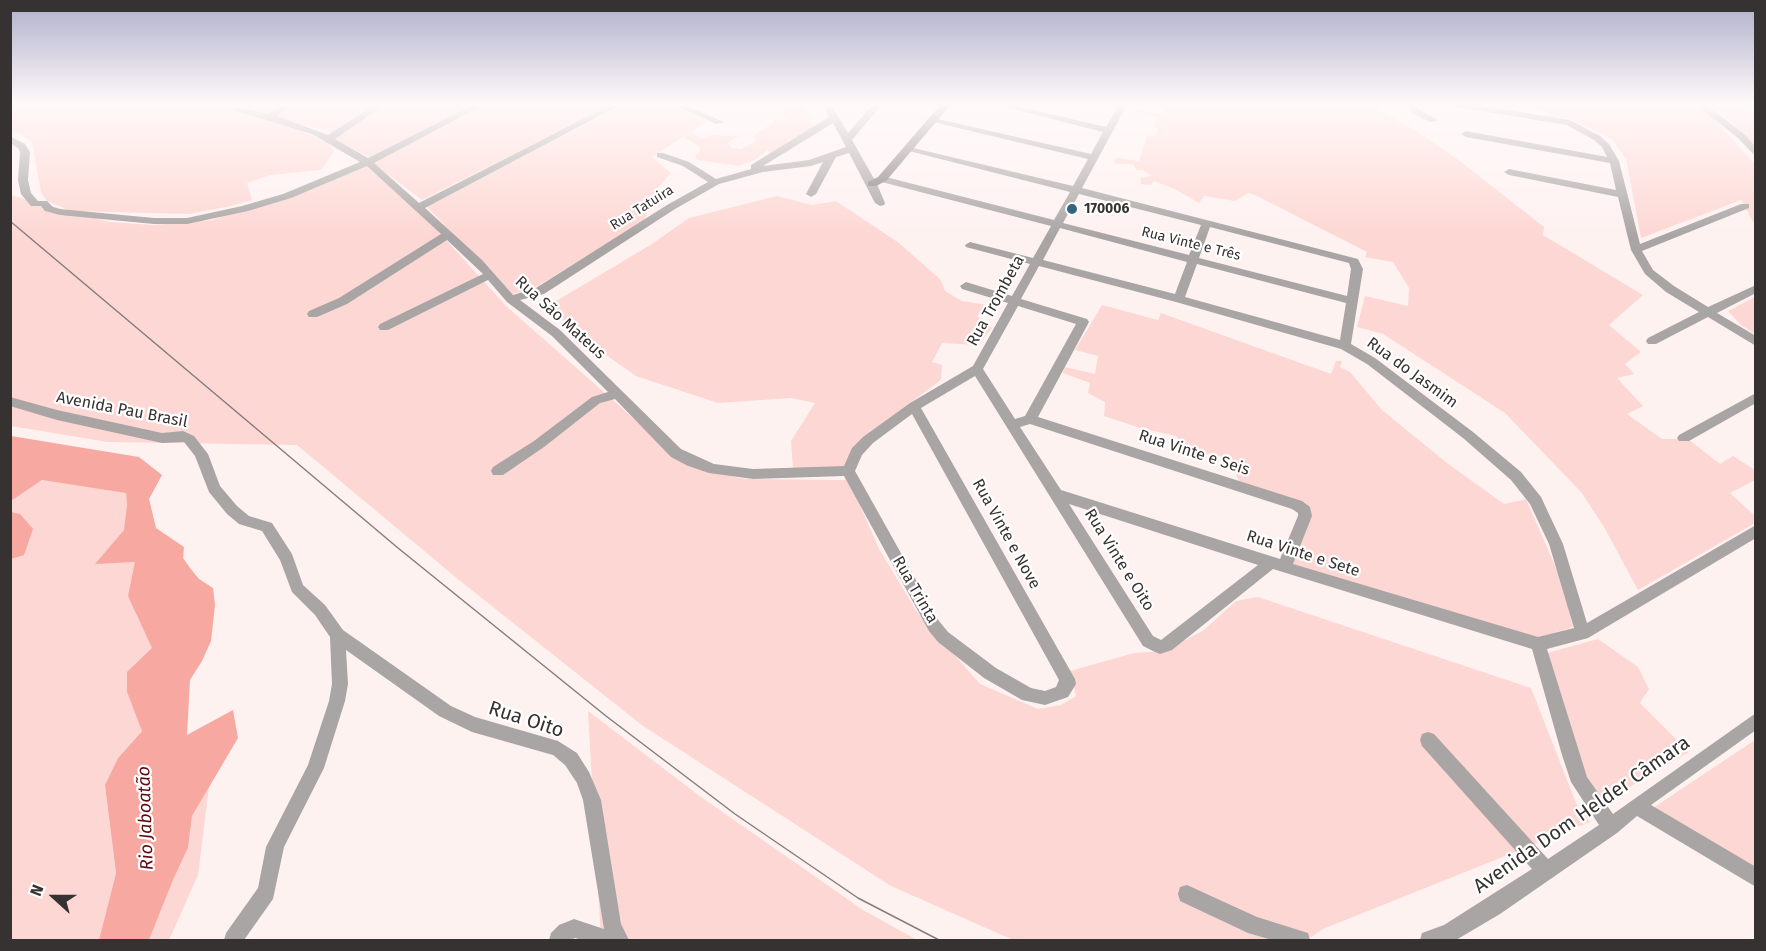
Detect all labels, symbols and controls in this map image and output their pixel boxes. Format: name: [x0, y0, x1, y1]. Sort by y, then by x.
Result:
street label: Rua Tatuira: [607, 182, 677, 234]
place label: 170006: [1084, 201, 1129, 217]
marker: 170006: [1065, 202, 1079, 216]
street label: Rua Vinte e Três: [1140, 224, 1242, 264]
street label: Rua Trombeta: [963, 252, 1029, 350]
street label: Rua São Mateus: [511, 272, 609, 364]
street label: Rua do Jasmim: [1363, 334, 1461, 412]
street label: Avenida Pau Brasil: [55, 388, 189, 432]
street label: Rua Vinte e Seis: [1136, 426, 1252, 480]
street label: Rua Vinte e Nove: [968, 476, 1044, 592]
street label: Rua Vinte e Oito: [1080, 505, 1158, 615]
street label: Rua Vinte e Sete: [1244, 527, 1362, 581]
street label: Rua Trinta: [888, 553, 942, 627]
street label: Rua Oito: [485, 697, 567, 743]
street label: Avenida Dom Helder Câmara: [1469, 731, 1695, 899]
water label: Rio Jaboatão: [133, 766, 159, 870]
north arrow: [24, 867, 84, 927]
text: N: [26, 882, 47, 899]

